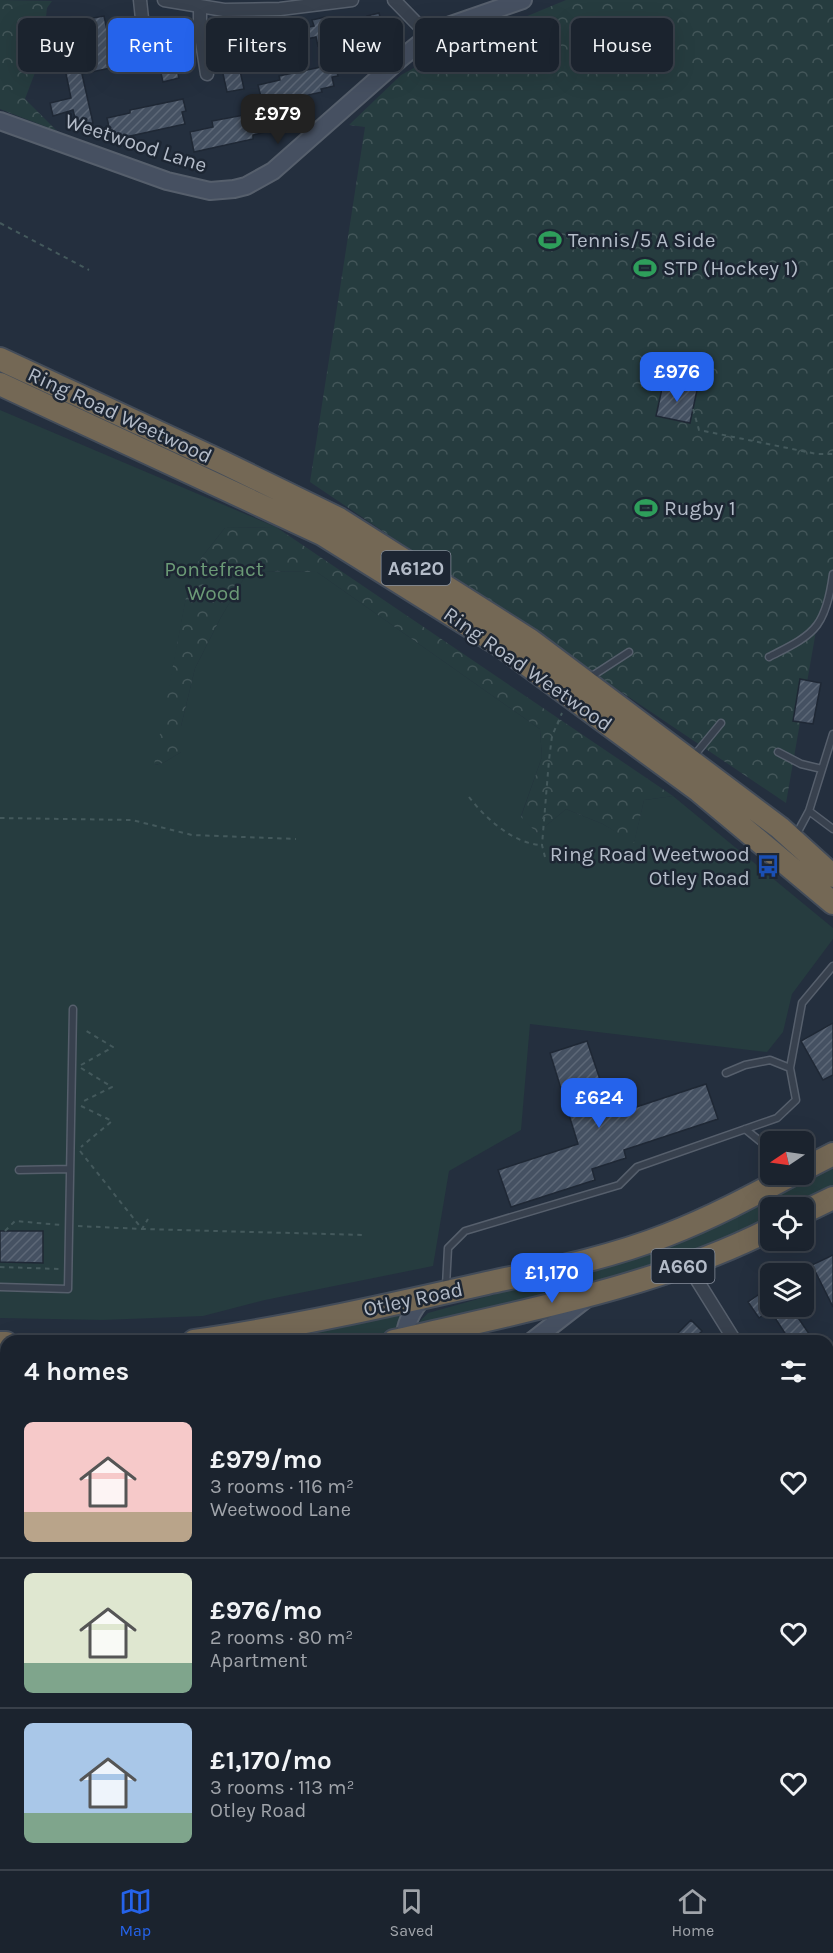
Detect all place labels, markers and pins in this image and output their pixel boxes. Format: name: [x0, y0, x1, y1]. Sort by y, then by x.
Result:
pin: £979: [242, 94, 314, 145]
sports icon: Tennis/5 A Side: [537, 227, 563, 253]
place label: Tennis/5 A Side: [568, 228, 716, 252]
sports icon: STP (Hockey 1): [632, 255, 658, 281]
place label: STP (Hockey 1): [663, 256, 798, 280]
pin: £976: [641, 352, 713, 403]
sports icon: Rugby 1: [633, 495, 659, 521]
place label: Rugby 1: [664, 496, 736, 520]
place label: Ring Road Weetwood Otley Road: [550, 842, 750, 890]
bus stop icon: Ring Road Weetwood Otley Road: [755, 853, 781, 879]
pin: £624: [563, 1078, 635, 1129]
pin: £1,170: [503, 1253, 601, 1304]

